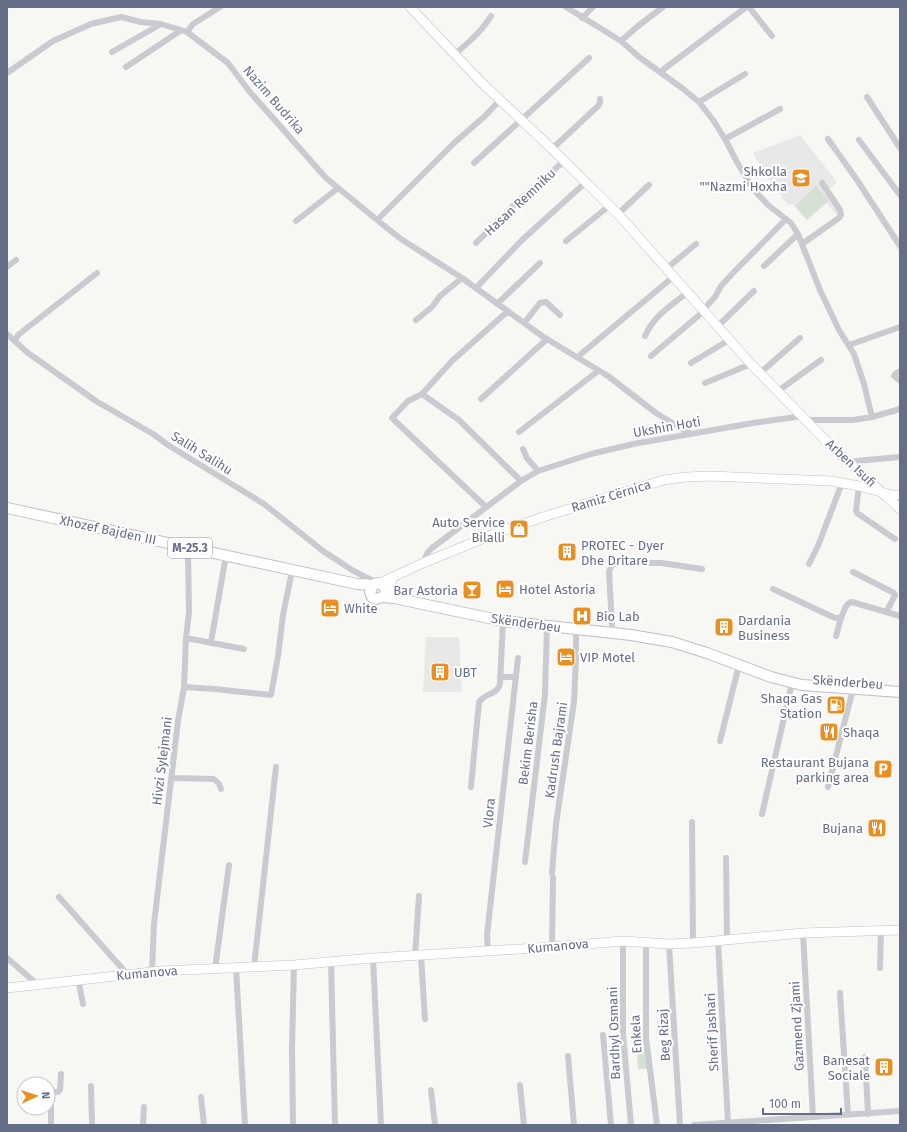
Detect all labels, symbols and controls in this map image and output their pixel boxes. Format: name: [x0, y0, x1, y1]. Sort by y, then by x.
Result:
street label: Nazim Budrika: [240, 63, 308, 137]
place label: Shkolla ""Nazmi Hoxha: [699, 164, 787, 194]
street label: Hasan Remniku: [482, 165, 558, 239]
school or university icon: Shkolla ""Nazmi Hoxha: [790, 167, 812, 189]
street label: Ukshin Hoti: [632, 414, 702, 440]
street label: Salih Salihu: [169, 428, 235, 478]
street label: Arben Isufi: [823, 436, 879, 490]
street label: Ramiz Cërnica: [569, 477, 653, 515]
street label: Xhozef Bajden III: [58, 512, 158, 548]
place label: Auto Service Bilalli: [432, 515, 505, 545]
shop icon: Auto Service Bilalli: [508, 518, 530, 540]
road number: M-25.3: [168, 538, 212, 558]
place label: PROTEC - Dyer Dhe Dritare: [581, 538, 665, 568]
building icon: PROTEC - Dyer Dhe Dritare: [556, 541, 578, 563]
hotel icon: Hotel Astoria: [494, 578, 516, 600]
bar icon: Bar Astoria: [461, 579, 483, 601]
place label: Hotel Astoria: [519, 582, 596, 597]
place label: Bar Astoria: [393, 583, 458, 598]
hotel icon: White: [319, 597, 341, 619]
place label: White: [344, 601, 378, 616]
hospital icon: Bio Lab: [571, 605, 593, 627]
place label: Bio Lab: [596, 609, 640, 624]
street label: Skënderbeu: [490, 611, 562, 635]
place label: Dardania Business: [738, 613, 791, 643]
building icon: Dardania Business: [713, 616, 735, 638]
hotel icon: VIP Motel: [555, 646, 577, 668]
place label: VIP Motel: [580, 650, 635, 665]
building icon: UBT: [429, 661, 451, 683]
place label: UBT: [454, 665, 477, 680]
street label: Skënderbeu: [812, 672, 884, 692]
place label: Shaqa Gas Station: [761, 691, 822, 721]
fuel station icon: Shaqa Gas Station: [825, 694, 847, 716]
street label: Bekim Berisha: [515, 700, 541, 786]
street label: Kadrush Bajrami: [542, 701, 570, 799]
street label: Hivzi Sylejmani: [149, 716, 175, 806]
restaurant icon: Shaqa: [818, 721, 840, 743]
place label: Shaqa: [843, 725, 880, 740]
place label: Restaurant Bujana parking area: [761, 755, 869, 785]
parking icon: Restaurant Bujana parking area: [872, 758, 894, 780]
street label: Vlora: [480, 797, 498, 829]
restaurant icon: Bujana: [866, 817, 888, 839]
place label: Bujana: [822, 821, 863, 836]
street label: Kumanova: [527, 936, 589, 956]
street label: Kumanova: [116, 963, 178, 983]
street label: Gazmend Zjami: [787, 981, 807, 1071]
street label: Bardhyl Osmani: [605, 986, 623, 1080]
street label: Sherif Jashari: [702, 992, 722, 1072]
street label: Beg Rizaj: [655, 1008, 673, 1062]
street label: Enkela: [627, 1014, 645, 1054]
place label: Banesat Sociale: [823, 1053, 870, 1083]
building icon: Banesat Sociale: [873, 1056, 895, 1078]
north arrow: [16, 1076, 56, 1116]
scale bar: [763, 1090, 841, 1116]
text: N: [39, 1091, 52, 1099]
text: 100 m: [769, 1097, 801, 1111]

